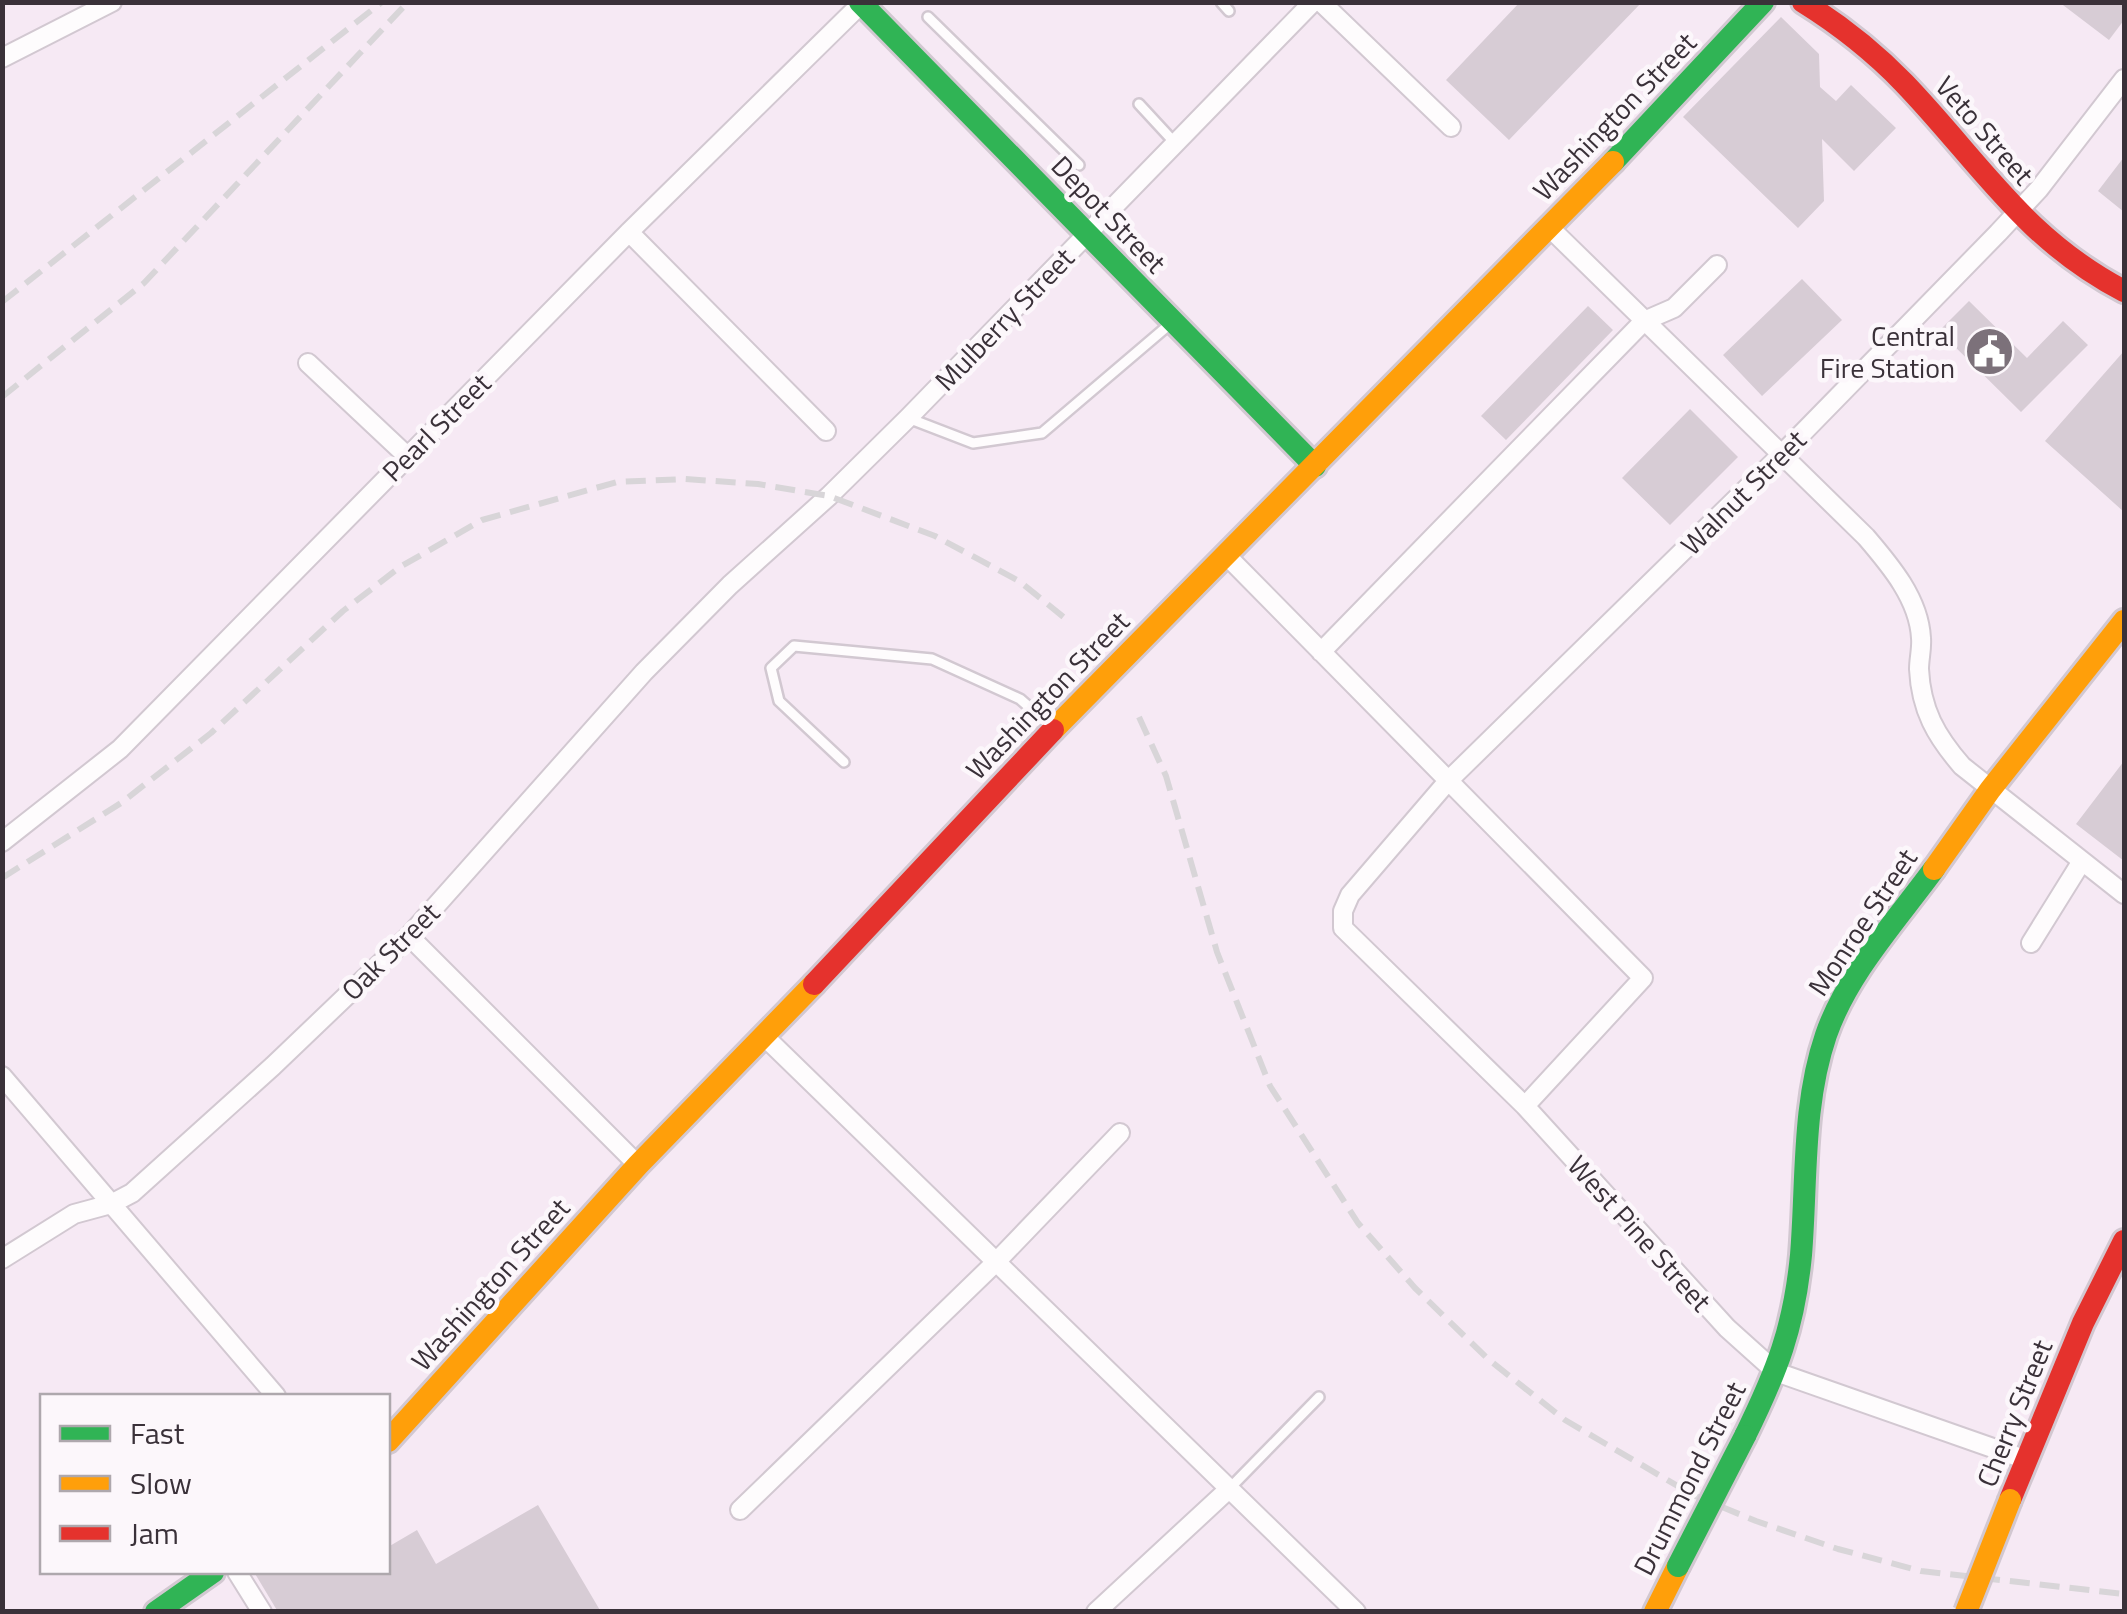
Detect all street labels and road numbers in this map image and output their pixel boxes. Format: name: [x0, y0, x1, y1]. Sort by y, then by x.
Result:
street label: Washington Street: [1522, 22, 1706, 210]
street label: Veto Street: [1925, 66, 2045, 194]
street label: Depot Street: [1041, 145, 1177, 283]
street label: Mulberry Street: [924, 237, 1084, 400]
street label: Pearl Street: [372, 362, 501, 491]
street label: Walnut Street: [1670, 419, 1816, 565]
street label: Washington Street: [955, 601, 1139, 789]
street label: Monroe Street: [1797, 839, 1927, 1004]
street label: Oak Street: [331, 892, 449, 1010]
street label: West Pine Street: [1558, 1145, 1722, 1321]
street label: Washington Street: [400, 1188, 580, 1380]
street label: Cherry Street: [1965, 1333, 2063, 1493]
street label: Drummond Street: [1622, 1373, 1756, 1582]

